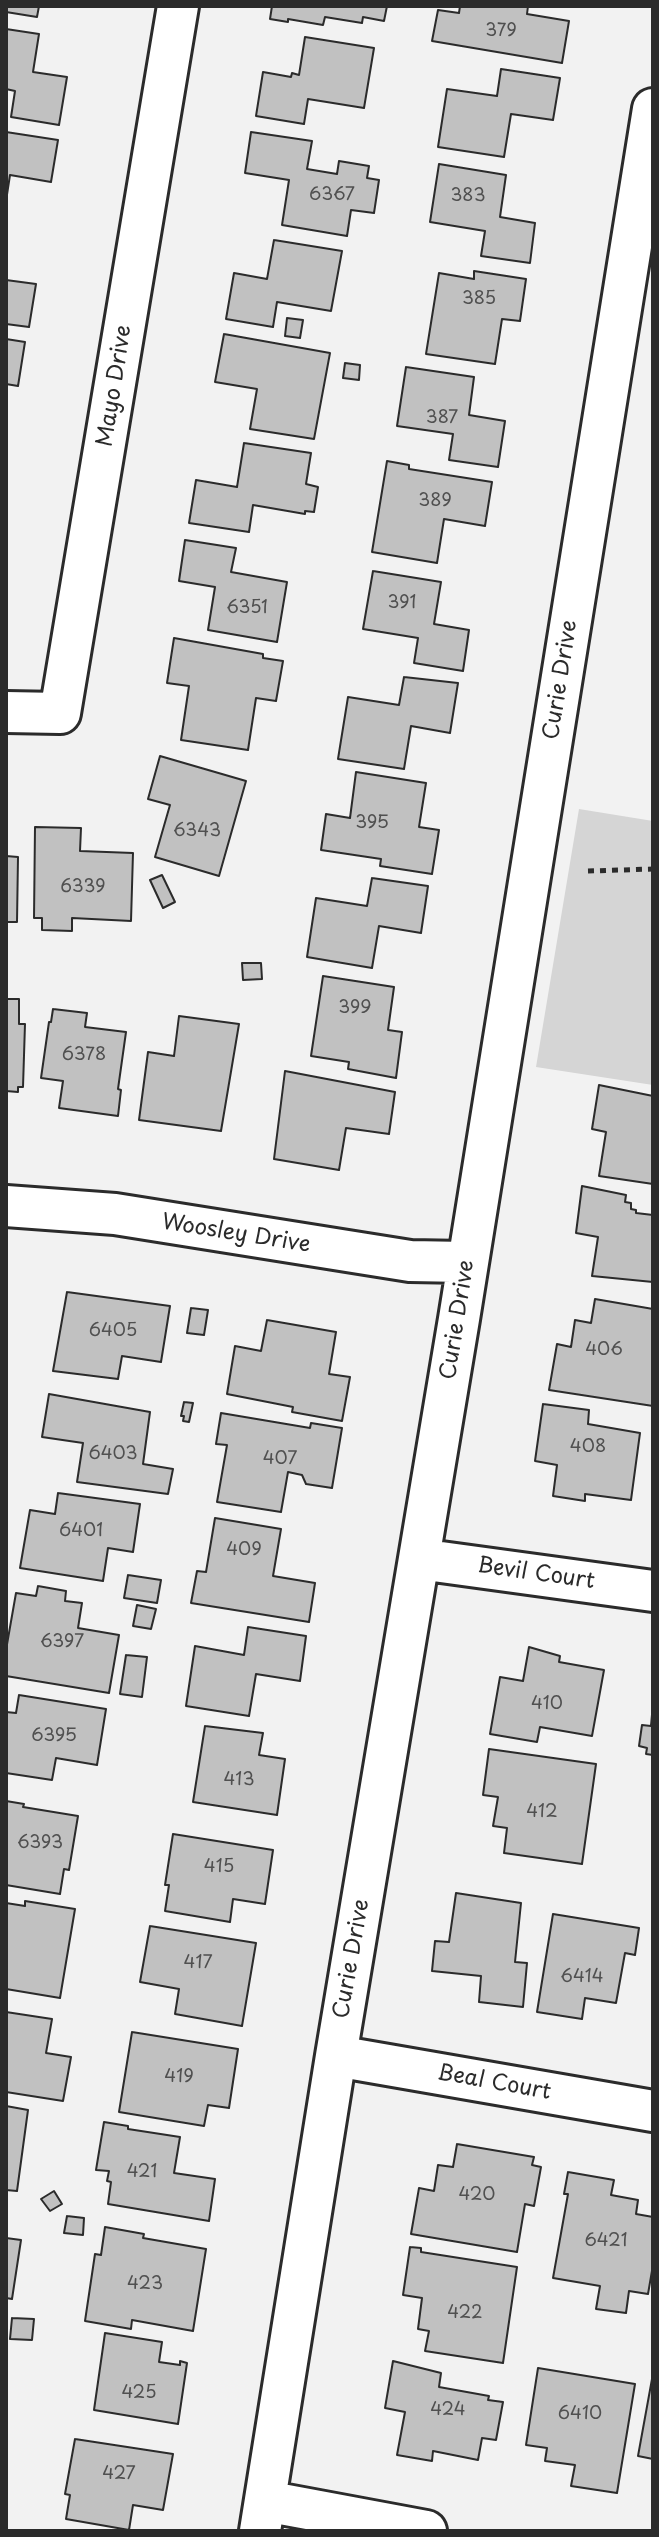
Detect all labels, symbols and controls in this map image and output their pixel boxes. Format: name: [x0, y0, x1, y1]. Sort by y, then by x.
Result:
house number: 379: [485, 20, 517, 42]
house number: 6367: [309, 184, 355, 206]
house number: 383: [450, 185, 486, 207]
house number: 385: [462, 288, 496, 310]
street label: Mayo Drive: [92, 323, 138, 449]
house number: 387: [426, 407, 458, 429]
house number: 389: [418, 490, 452, 512]
house number: 391: [388, 592, 416, 614]
house number: 6351: [226, 597, 268, 619]
street label: Curie Drive: [539, 618, 583, 742]
house number: 395: [355, 812, 389, 834]
house number: 6343: [173, 820, 221, 842]
house number: 6339: [60, 876, 106, 898]
house number: 399: [338, 997, 372, 1019]
house number: 6378: [62, 1044, 106, 1066]
street label: Woosley Drive: [160, 1209, 312, 1259]
street label: Curie Drive: [436, 1258, 480, 1382]
house number: 6405: [89, 1320, 137, 1342]
house number: 406: [585, 1339, 623, 1361]
house number: 408: [570, 1436, 606, 1458]
house number: 6403: [88, 1443, 138, 1465]
house number: 407: [263, 1448, 297, 1470]
house number: 6401: [59, 1520, 103, 1542]
house number: 409: [226, 1539, 262, 1561]
street label: Bevil Court: [476, 1553, 596, 1595]
house number: 6397: [40, 1631, 84, 1653]
house number: 410: [531, 1693, 563, 1715]
house number: 6395: [31, 1725, 77, 1747]
house number: 413: [223, 1769, 255, 1791]
house number: 412: [526, 1801, 558, 1823]
house number: 6393: [17, 1832, 63, 1854]
house number: 415: [204, 1856, 234, 1878]
street label: Curie Drive: [329, 1897, 375, 2021]
house number: 417: [183, 1952, 213, 1974]
house number: 6414: [560, 1966, 604, 1988]
street label: Beal Court: [435, 2060, 553, 2106]
house number: 419: [164, 2066, 194, 2088]
house number: 421: [127, 2161, 157, 2183]
house number: 420: [459, 2184, 495, 2206]
house number: 6421: [584, 2230, 628, 2252]
house number: 423: [127, 2273, 163, 2295]
house number: 422: [447, 2302, 483, 2324]
house number: 425: [121, 2382, 157, 2404]
house number: 424: [430, 2399, 466, 2421]
house number: 6410: [558, 2403, 602, 2425]
house number: 427: [102, 2463, 136, 2485]

